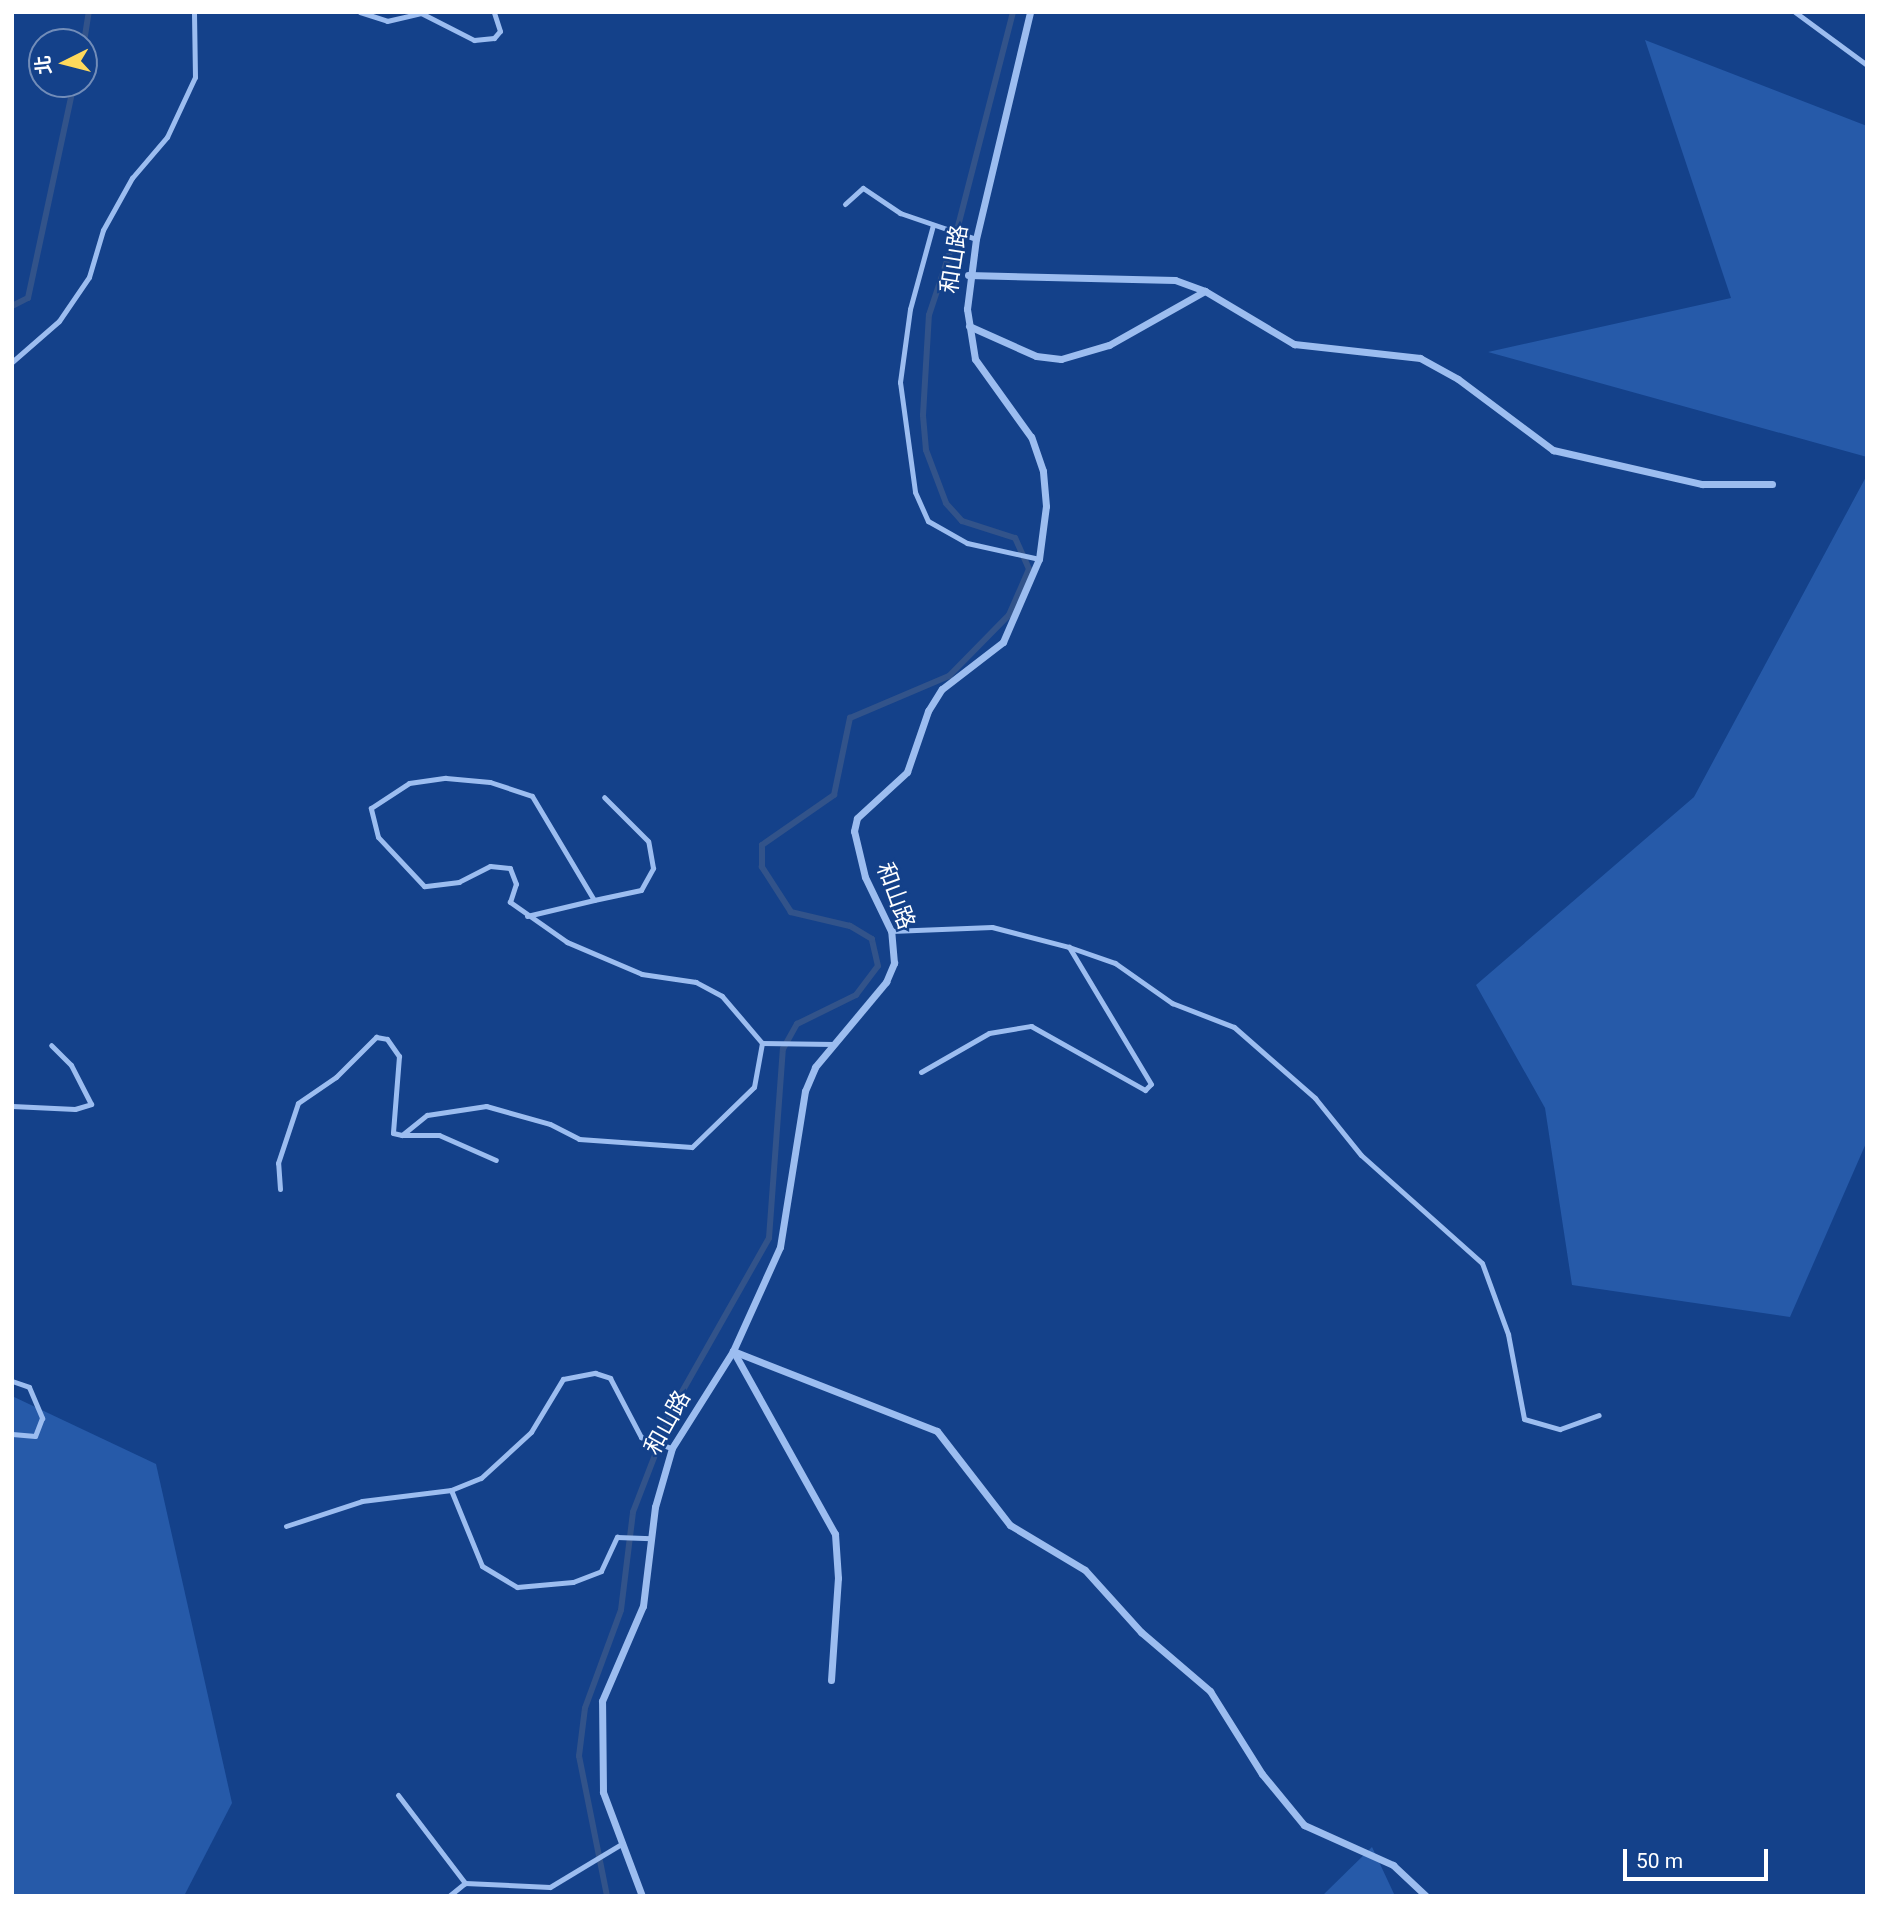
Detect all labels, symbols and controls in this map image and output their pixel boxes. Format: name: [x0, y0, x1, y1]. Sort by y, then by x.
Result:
north arrow: [28, 28, 98, 98]
text: 北: [31, 54, 56, 76]
street label: 和山路: [936, 223, 974, 295]
street label: 和山路: [870, 859, 920, 933]
street label: 和山路: [639, 1386, 697, 1460]
scale bar: [1627, 1834, 1772, 1878]
text: 50 m: [1636, 1849, 1683, 1873]

